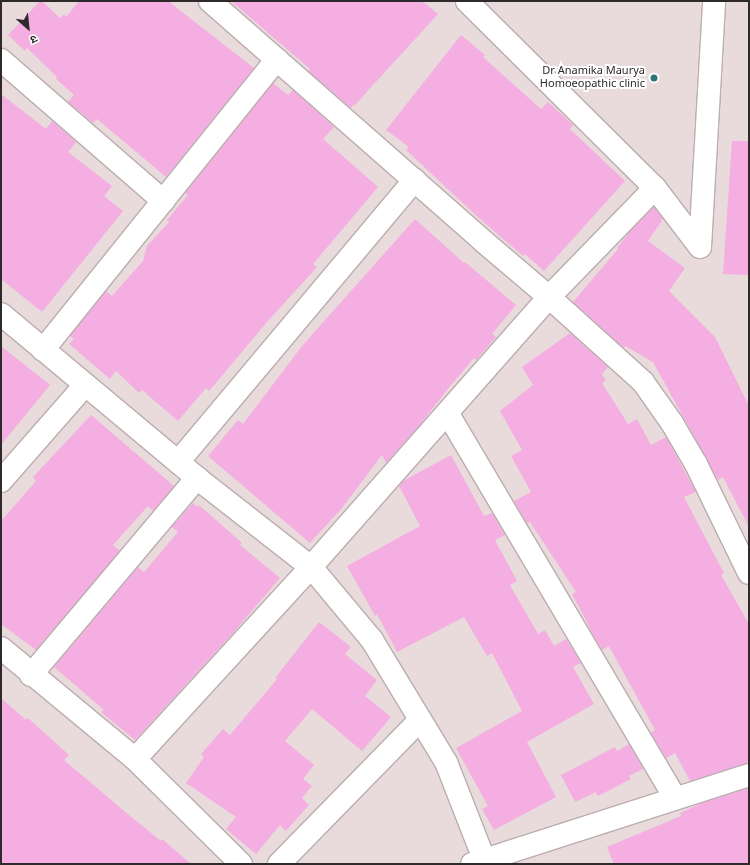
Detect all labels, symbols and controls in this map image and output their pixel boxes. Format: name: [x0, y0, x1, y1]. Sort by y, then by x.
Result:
north arrow: [8, 8, 48, 48]
text: उ: [27, 31, 39, 46]
place label: Dr Anamika Maurya Homoeopathic clinic: [540, 65, 645, 91]
marker: Dr Anamika Maurya Homoeopathic clinic: [648, 72, 660, 84]

